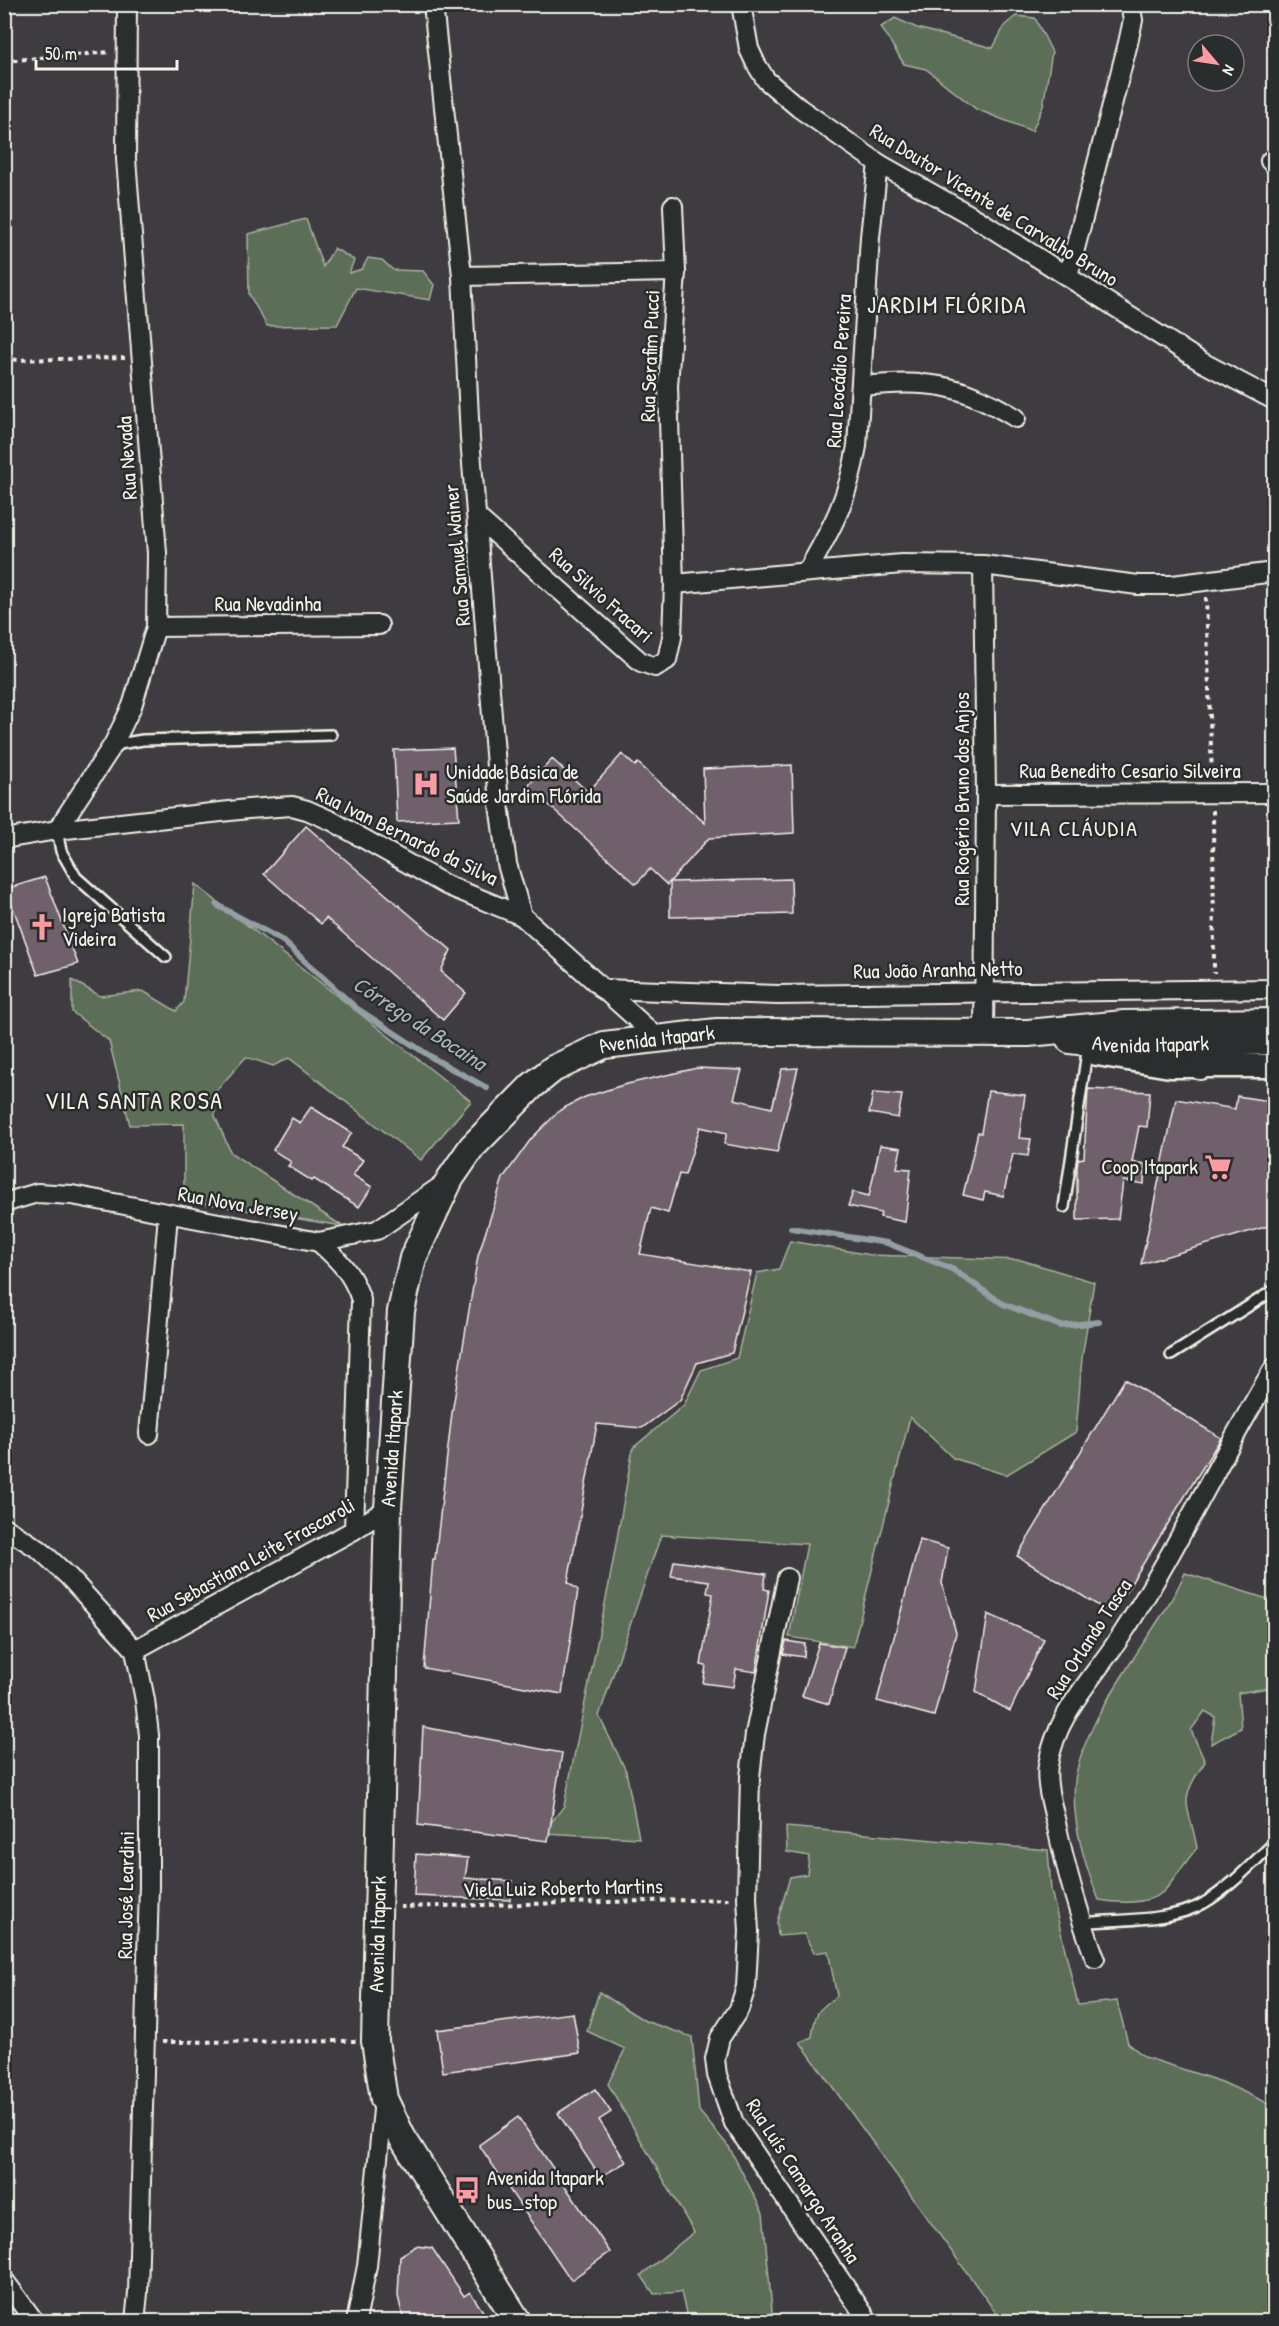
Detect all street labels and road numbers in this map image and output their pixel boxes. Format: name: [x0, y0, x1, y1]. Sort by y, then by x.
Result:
street label: Rua Doutor Vicente de Carvalho Bruno: [864, 116, 1124, 293]
street label: Rua Serafim Pucci: [633, 289, 666, 423]
street label: Rua Leocádio Pereira: [819, 293, 858, 449]
street label: Rua Nevada: [109, 415, 144, 501]
street label: Rua Samuel Wainer: [436, 483, 477, 627]
street label: Rua Silvio Fracari: [543, 540, 660, 649]
street label: Rua Nevadinha: [215, 589, 321, 618]
street label: Rua Rogério Bruno dos Anjos: [947, 692, 976, 906]
street label: Rua Benedito Cesario Silveira: [1019, 756, 1241, 785]
street label: Rua Ivan Bernardo da Silva: [311, 779, 503, 892]
street label: Rua João Aranha Netto: [853, 954, 1023, 985]
street label: Avenida Itapark: [593, 1017, 717, 1060]
street label: Avenida Itapark: [1091, 1028, 1210, 1060]
street label: Rua Nova Jersey: [176, 1179, 301, 1228]
street label: Avenida Itapark: [373, 1389, 410, 1508]
street label: Rua Sebastiana Leite Frascaroli: [142, 1490, 360, 1629]
street label: Rua Orlando Tasca: [1039, 1573, 1138, 1705]
street label: Rua José Leardini: [110, 1831, 141, 1959]
street label: Viela Luiz Roberto Martins: [463, 1871, 663, 1904]
street label: Avenida Itapark: [361, 1875, 393, 1993]
street label: Rua Luís Camargo Aranha: [739, 2093, 868, 2269]

